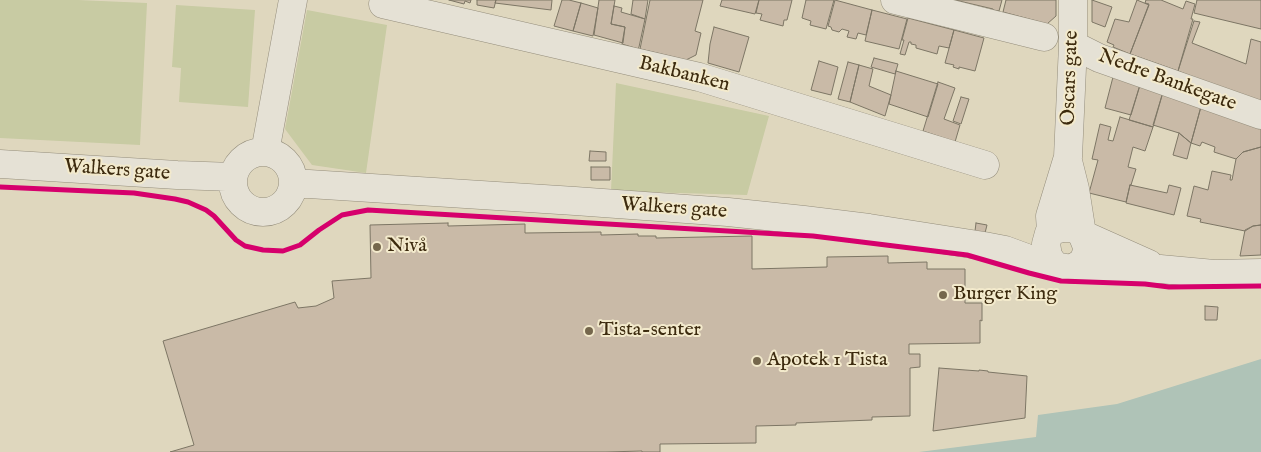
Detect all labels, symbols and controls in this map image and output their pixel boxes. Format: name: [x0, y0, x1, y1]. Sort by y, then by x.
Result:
street label: Oscars gate: [1057, 30, 1085, 126]
street label: Nedre Bankegate: [1095, 45, 1239, 117]
street label: Bakbanken: [636, 52, 732, 98]
street label: Walkers gate: [63, 155, 171, 187]
street label: Walkers gate: [620, 193, 728, 225]
place label: Nivå: [387, 235, 427, 259]
marker: Nivå: [371, 241, 383, 253]
place label: Burger King: [953, 283, 1057, 307]
marker: Burger King: [937, 289, 949, 301]
place label: Tista-senter: [599, 319, 701, 343]
marker: Tista-senter: [583, 325, 595, 337]
place label: Apotek 1 Tista: [767, 349, 888, 373]
marker: Apotek 1 Tista: [751, 355, 763, 367]

